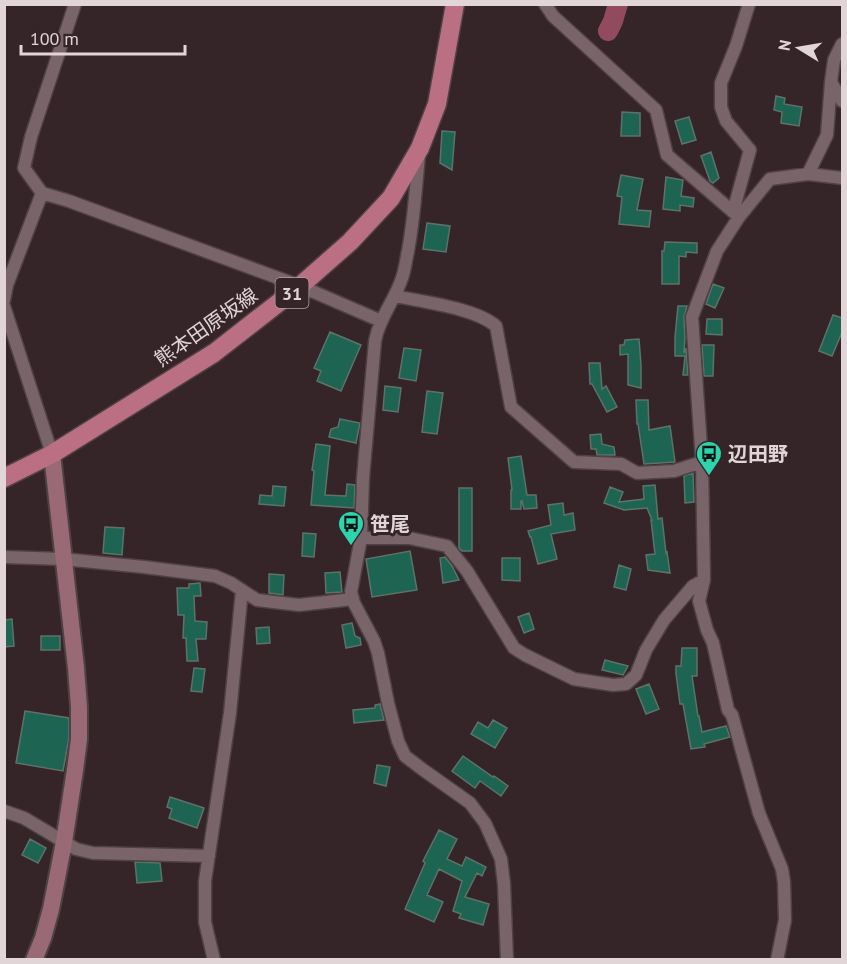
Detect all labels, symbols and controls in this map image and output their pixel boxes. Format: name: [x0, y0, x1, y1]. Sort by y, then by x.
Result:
scale bar: [21, 18, 184, 56]
north arrow: [769, 18, 829, 78]
text: 100 m: [30, 27, 79, 50]
text: N: [773, 38, 795, 52]
road number: 31: [276, 278, 308, 308]
street label: 熊本田原坂線: [149, 282, 263, 372]
bus stop icon: 辺田野: [694, 439, 724, 477]
place label: 辺田野: [728, 441, 788, 467]
bus stop icon: 笹尾: [336, 509, 366, 547]
place label: 笹尾: [370, 511, 410, 537]

